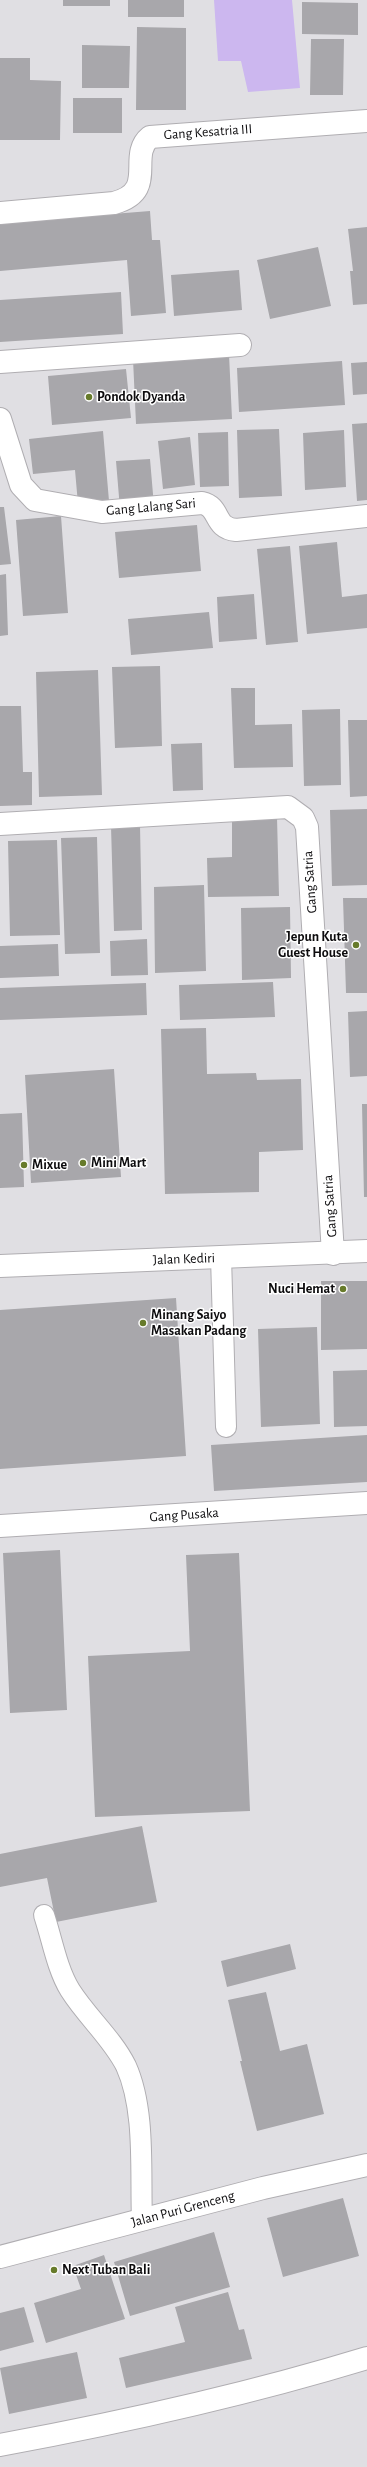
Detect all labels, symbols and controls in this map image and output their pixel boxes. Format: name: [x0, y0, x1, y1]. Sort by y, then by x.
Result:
street label: Gang Kesatria III: [163, 121, 253, 143]
place label: Pondok Dyanda: [97, 389, 185, 405]
marker: Pondok Dyanda: [84, 392, 94, 402]
street label: Gang Lalang Sari: [105, 495, 197, 519]
street label: Gang Satria: [299, 850, 321, 914]
place label: Jepun Kuta Guest House: [278, 929, 348, 962]
marker: Jepun Kuta Guest House: [351, 940, 361, 950]
place label: Mini Mart: [91, 1155, 146, 1171]
place label: Mixue: [32, 1157, 67, 1173]
marker: Mini Mart: [78, 1158, 88, 1168]
marker: Mixue: [19, 1160, 29, 1170]
street label: Gang Satria: [319, 1174, 341, 1238]
street label: Jalan Kediri: [153, 1250, 215, 1268]
place label: Nuci Hemat: [268, 1281, 335, 1297]
marker: Nuci Hemat: [338, 1284, 348, 1294]
place label: Minang Saiyo Masakan Padang: [151, 1307, 246, 1340]
marker: Minang Saiyo Masakan Padang: [138, 1318, 148, 1328]
street label: Gang Pusaka: [149, 1504, 219, 1526]
street label: Jalan Puri Grenceng: [129, 2187, 237, 2231]
place label: Next Tuban Bali: [62, 2262, 150, 2278]
marker: Next Tuban Bali: [49, 2265, 59, 2275]

